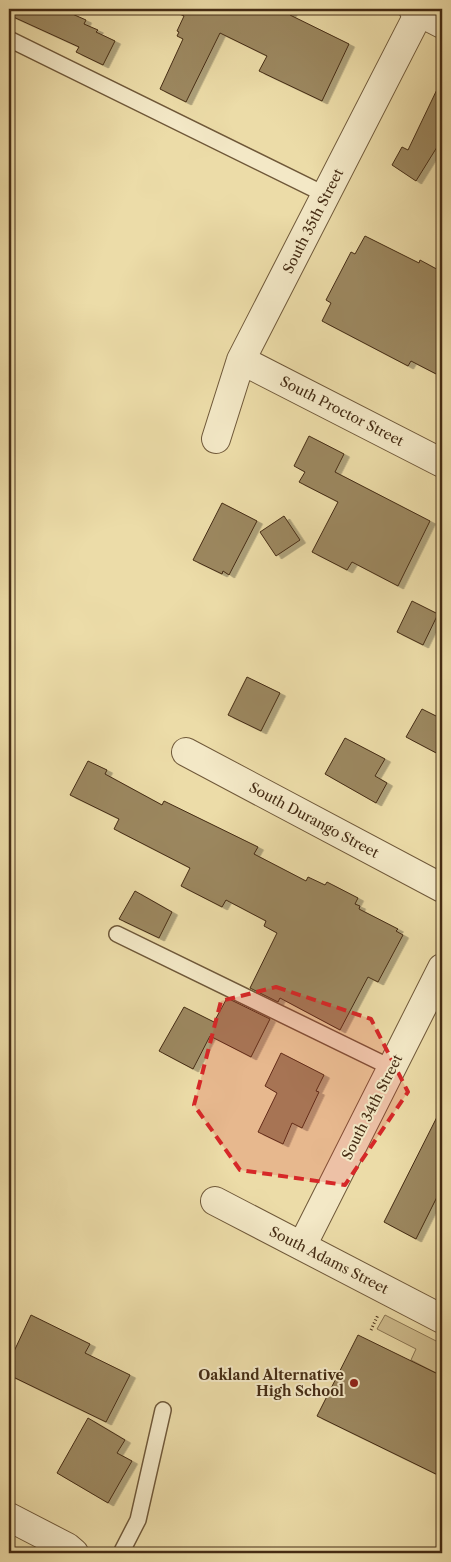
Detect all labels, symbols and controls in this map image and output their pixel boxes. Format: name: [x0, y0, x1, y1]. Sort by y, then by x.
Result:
street label: South 35th Street: [279, 165, 347, 277]
street label: South Proctor Street: [277, 372, 407, 450]
street label: South Durango Street: [246, 778, 382, 862]
street label: South 34th Street: [338, 1051, 406, 1163]
street label: South Adams Street: [267, 1222, 392, 1298]
place label: Oakland Alternative High School: [198, 1366, 344, 1400]
marker: Oakland Alternative High School: [348, 1377, 360, 1389]

